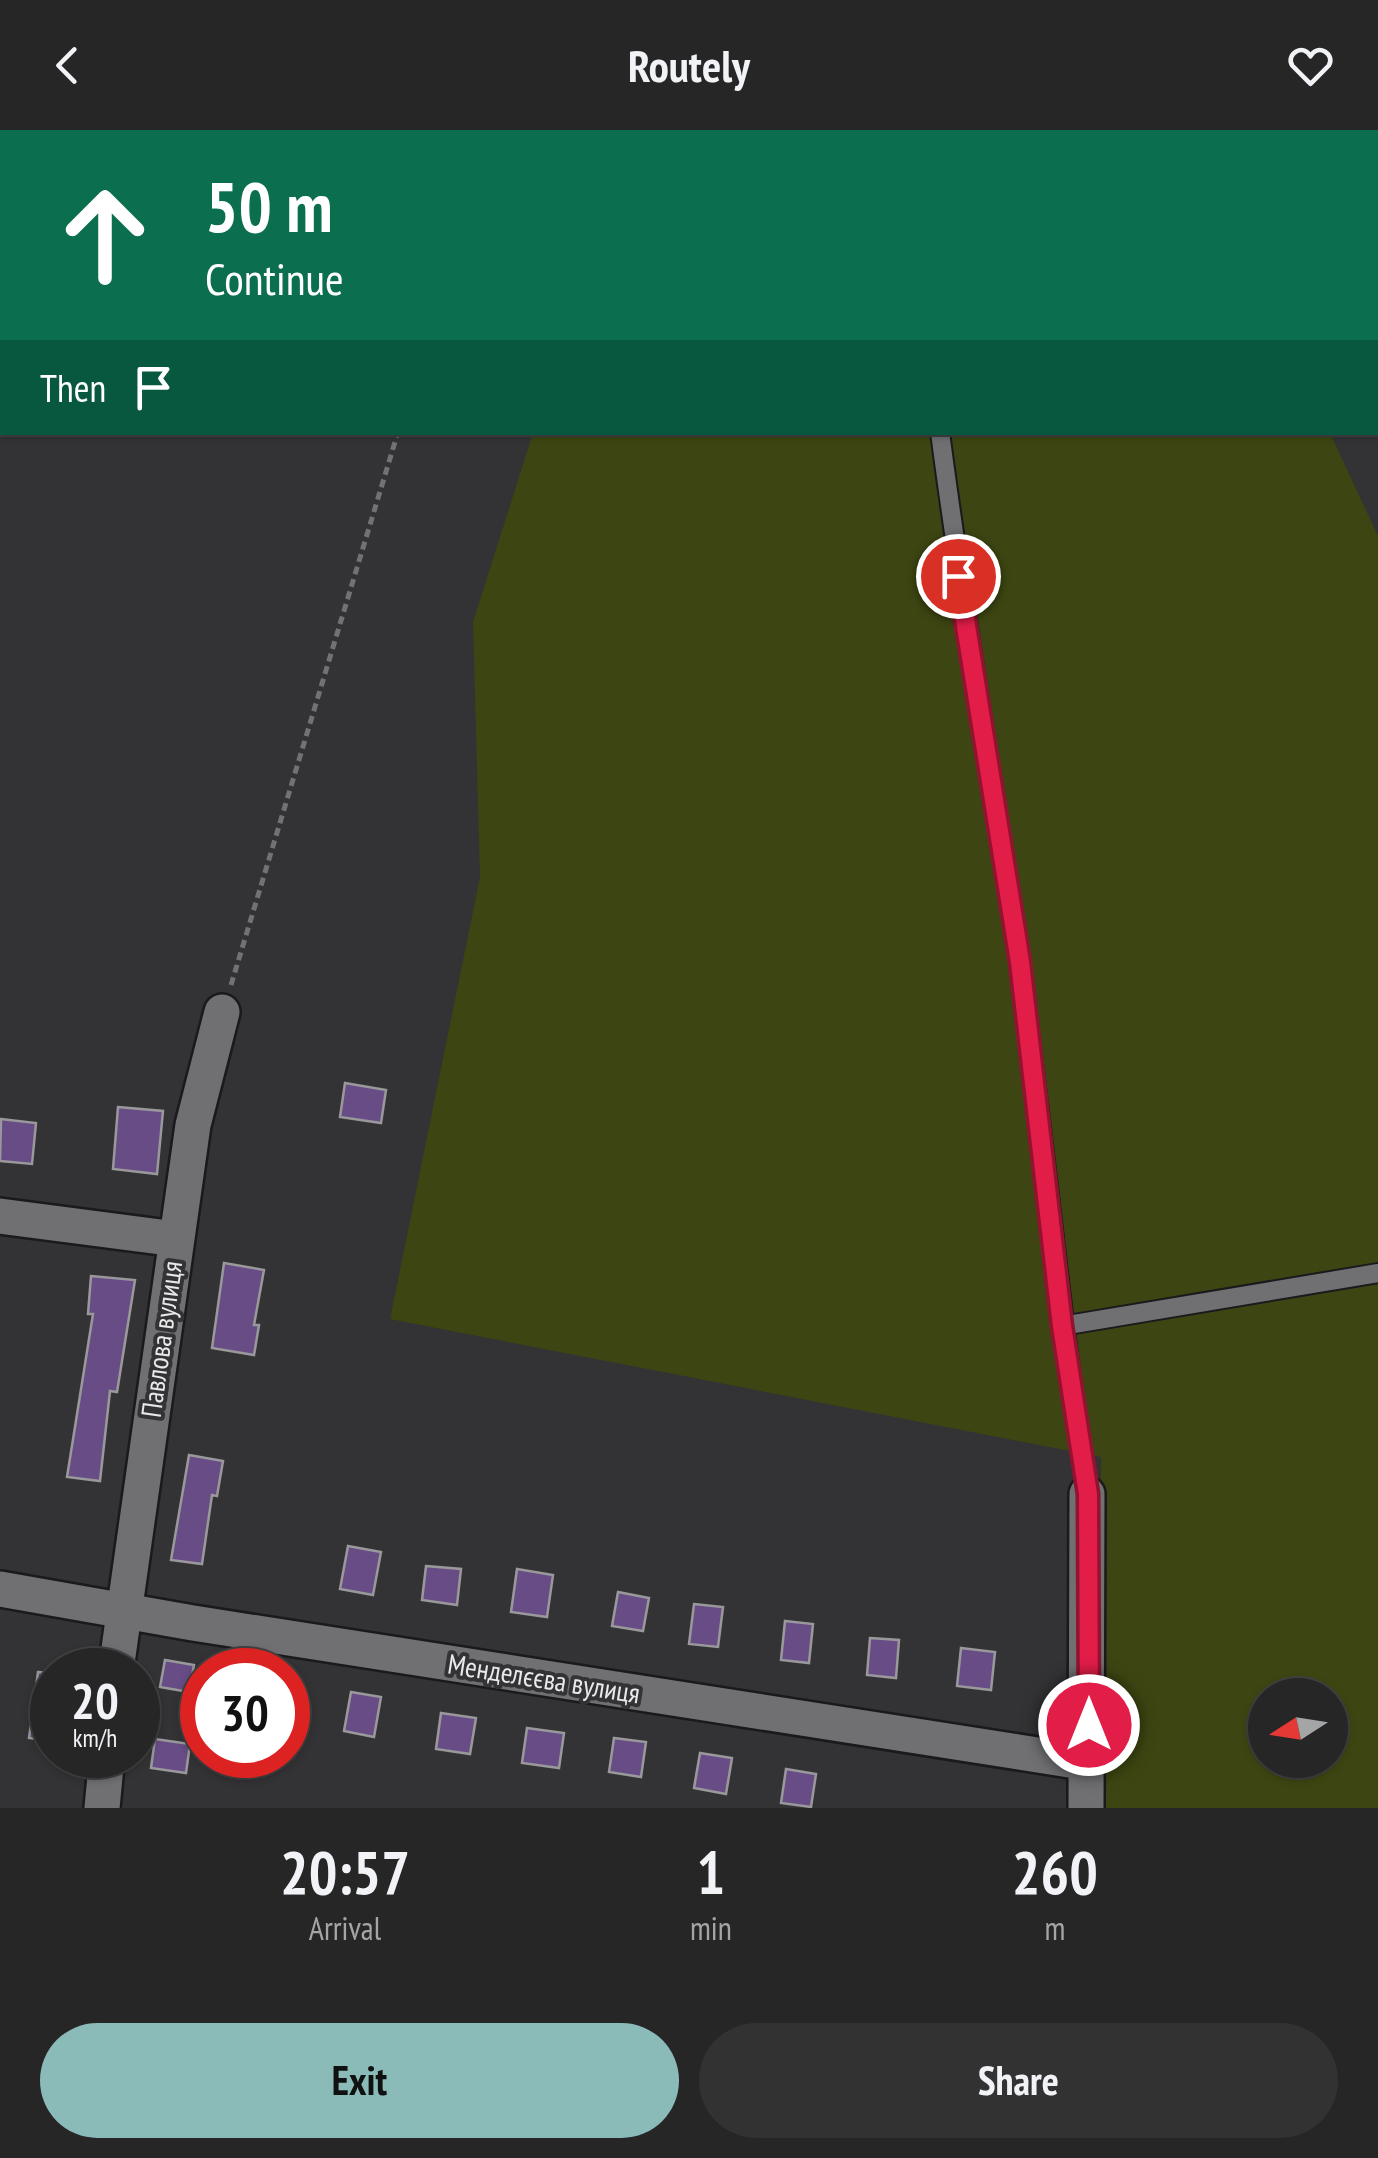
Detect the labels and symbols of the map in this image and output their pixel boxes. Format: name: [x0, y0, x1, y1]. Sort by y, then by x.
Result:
pin: [916, 534, 1001, 619]
street label: Павлова вулиця: [132, 1258, 190, 1420]
street label: Менделєєва вулиця: [445, 1645, 643, 1711]
speed limit sign: 30: [180, 1648, 310, 1778]
position arrow: [1037, 1673, 1141, 1777]
north arrow: [1248, 1678, 1348, 1778]

